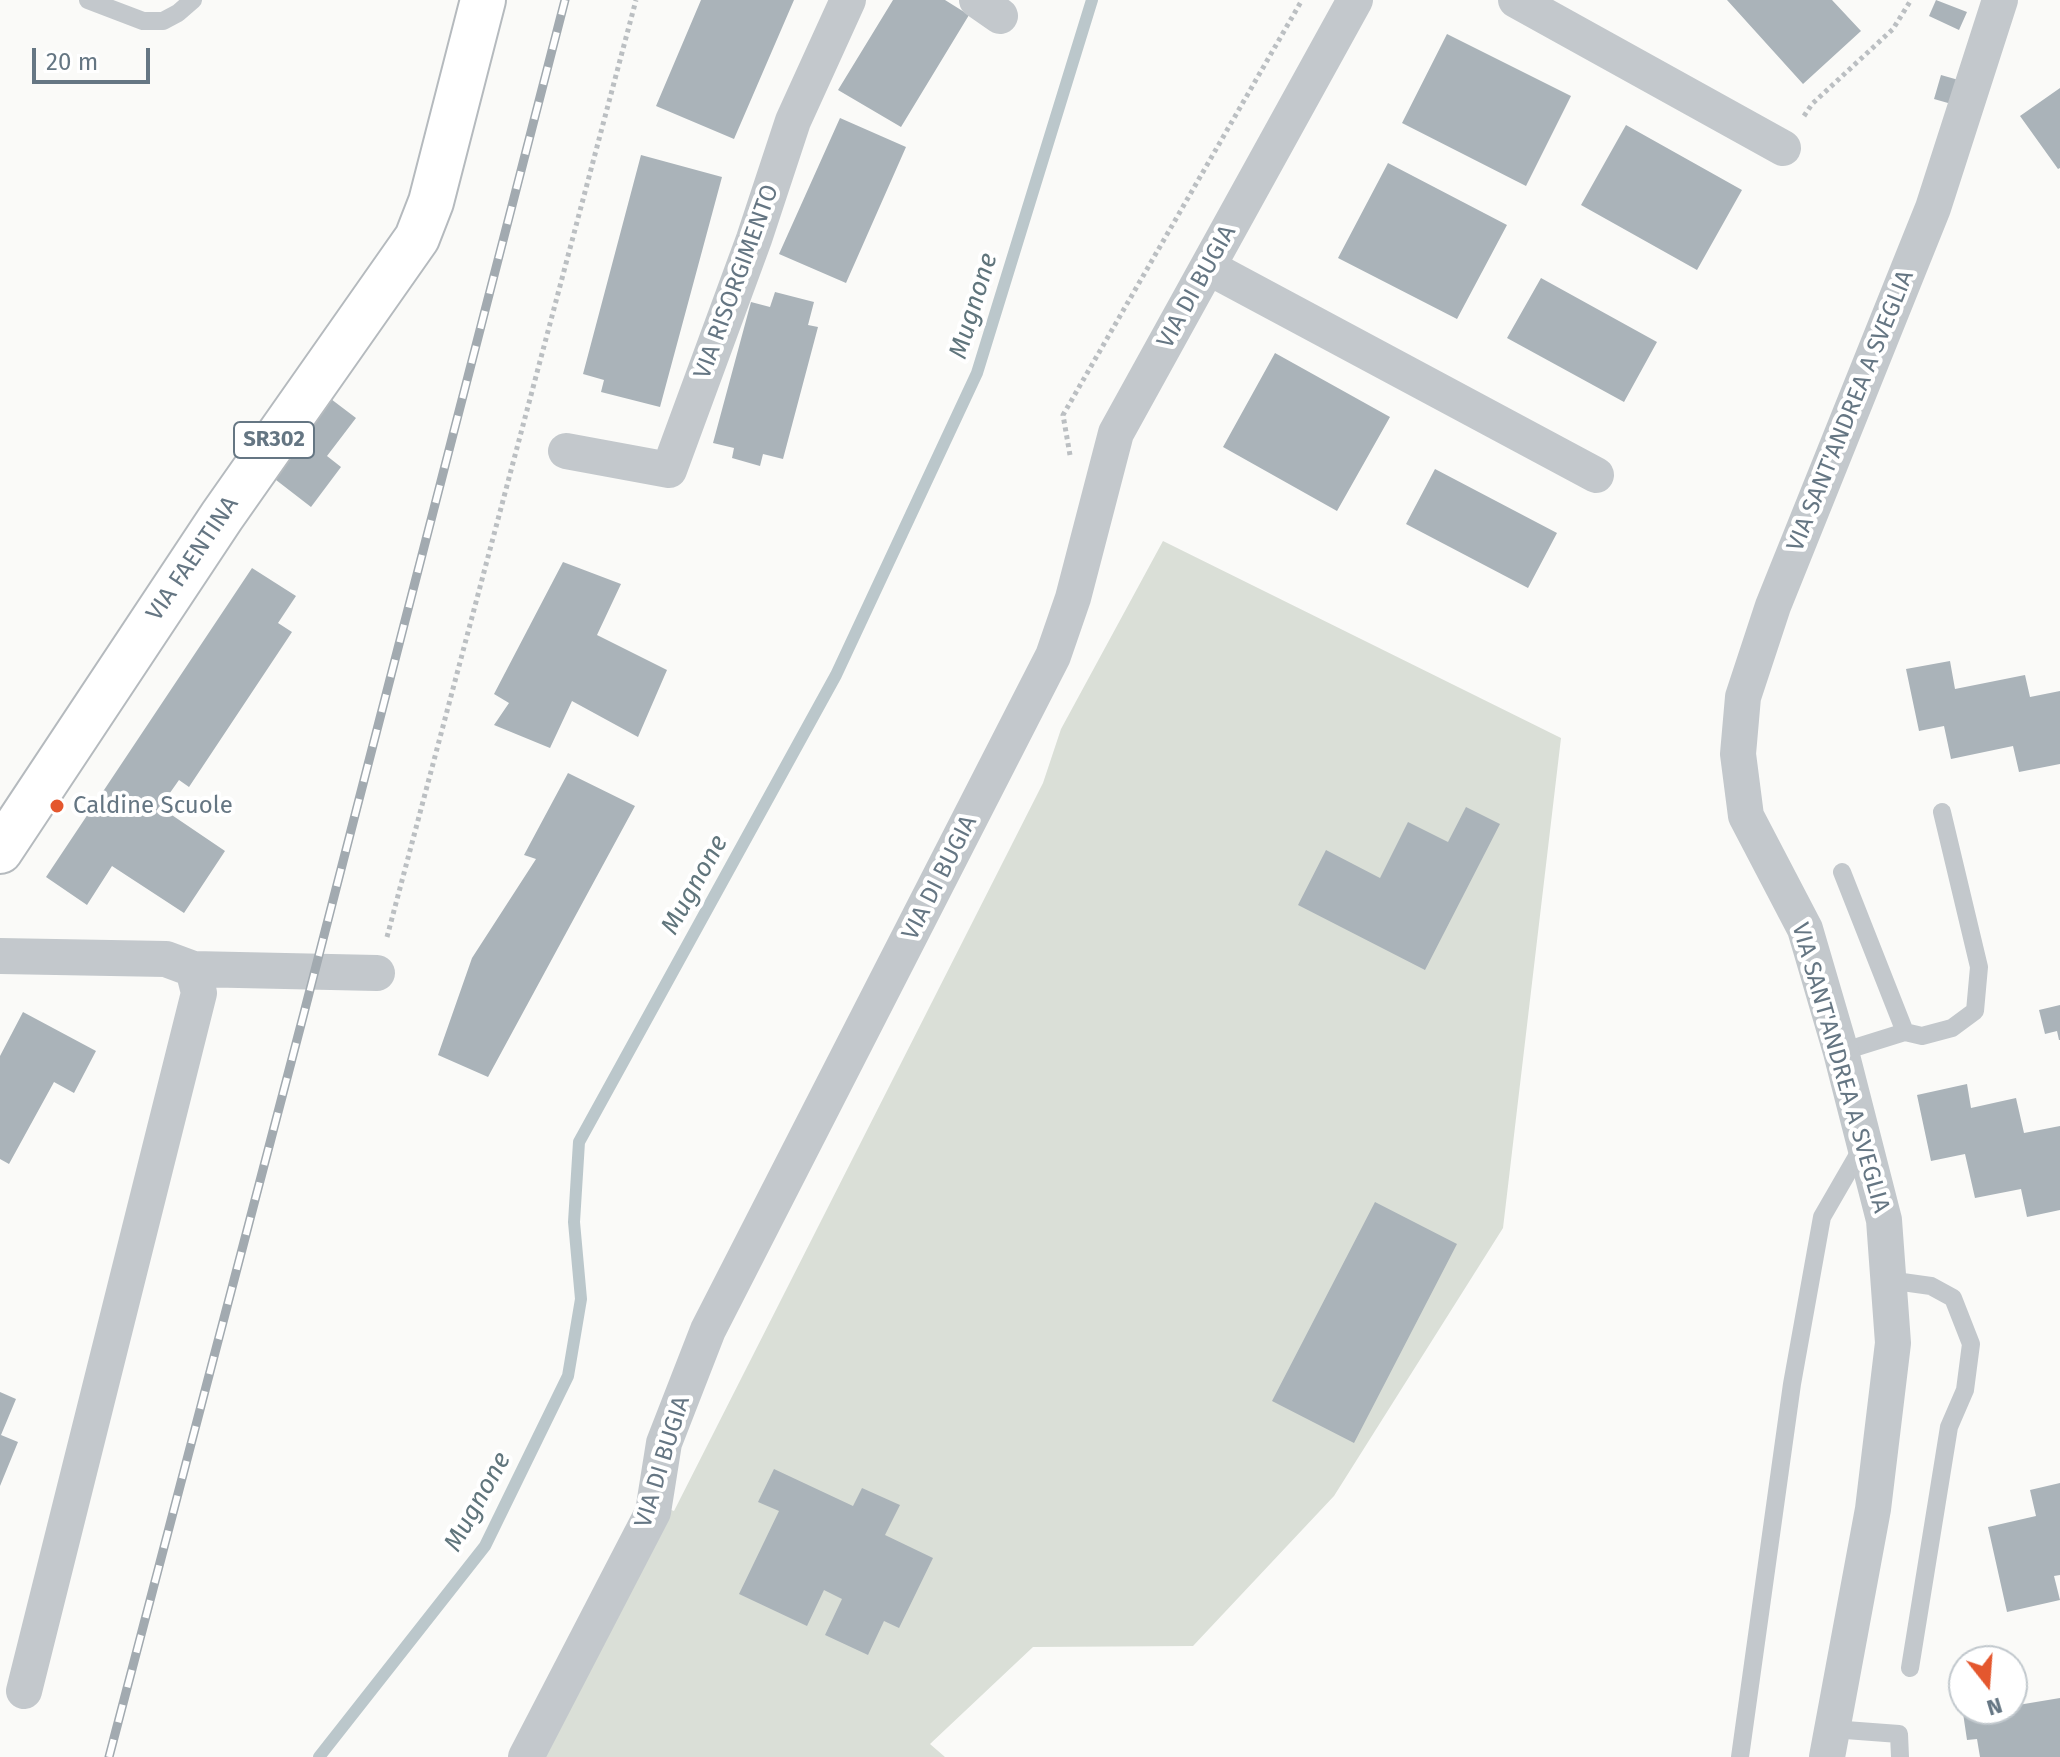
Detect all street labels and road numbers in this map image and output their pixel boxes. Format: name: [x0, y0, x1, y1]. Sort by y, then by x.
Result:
street label: VIA RISORGIMENTO: [689, 181, 785, 383]
street label: VIA DI BUGIA: [1151, 221, 1243, 353]
street label: VIA SANT'ANDREA A SVEGLIA: [1781, 266, 1921, 556]
road number: SR302: [234, 422, 314, 458]
street label: VIA FAENTINA: [141, 491, 245, 627]
street label: VIA DI BUGIA: [896, 811, 984, 945]
street label: VIA SANT'ANDREA A SVEGLIA: [1785, 920, 1895, 1216]
street label: VIA DI BUGIA: [629, 1393, 697, 1531]

